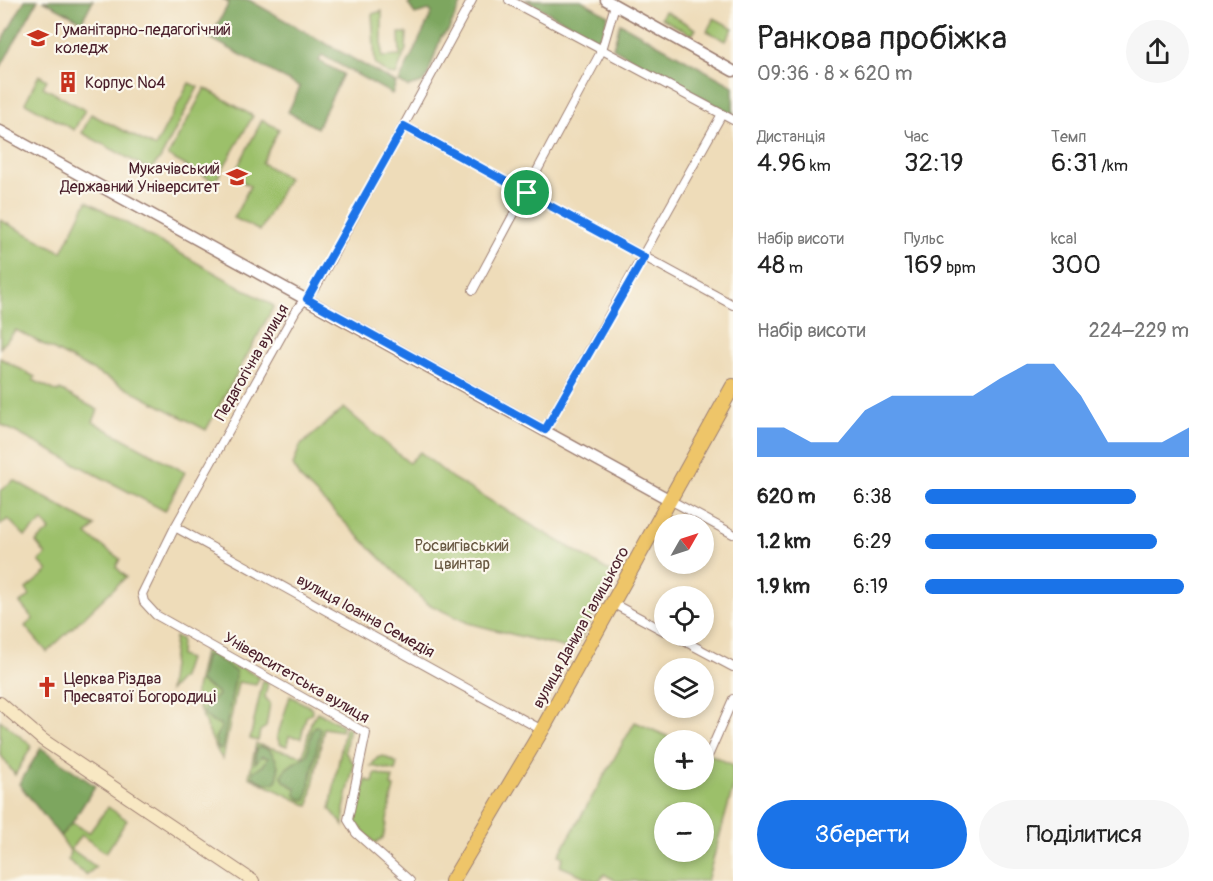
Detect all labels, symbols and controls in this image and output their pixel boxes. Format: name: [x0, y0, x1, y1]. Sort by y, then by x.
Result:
text: Ранкова пробіжка: [757, 18, 1007, 59]
place label: Гуманітарно-педагогічний коледж: [55, 20, 231, 58]
button: share: [1126, 20, 1189, 83]
school or university icon: Гуманітарно-педагогічний коледж: [26, 26, 50, 50]
text: 09:36 · 8 × 620 m: [757, 61, 913, 86]
building icon: Корпус №4: [56, 70, 80, 94]
place label: Корпус №4: [85, 73, 166, 93]
text: Дистанція: [757, 127, 825, 147]
text: Час: [904, 127, 929, 147]
text: Темп: [1051, 127, 1086, 147]
text: 4.96: [757, 147, 806, 179]
text: 32:19: [904, 147, 964, 179]
text: 6:31: [1051, 147, 1098, 179]
text: km: [806, 156, 831, 176]
text: /km: [1098, 156, 1128, 176]
place label: Мукачівський Державний Університет: [59, 159, 220, 197]
school or university icon: Мукачівський Державний Університет: [225, 165, 249, 189]
pin: [501, 167, 552, 218]
icon: arrive: [510, 176, 543, 209]
text: Набір висоти: [757, 229, 844, 249]
text: Пульс: [904, 229, 944, 249]
text: kcal: [1051, 229, 1077, 249]
text: 48: [757, 249, 785, 281]
text: 169: [904, 249, 943, 281]
text: 300: [1051, 249, 1101, 281]
text: m: [785, 258, 803, 278]
text: bpm: [943, 258, 976, 278]
street label: Педагогічна вулиця: [210, 300, 293, 425]
text: Набір висоти: [757, 318, 866, 343]
text: 224–229 m: [1089, 318, 1189, 343]
text: 620 m: [757, 484, 816, 509]
text: 6:38: [853, 484, 891, 509]
north arrow: [654, 514, 714, 574]
map controls: [654, 514, 714, 862]
text: 1.2 km: [757, 529, 811, 554]
text: 6:29: [853, 529, 891, 554]
park label: Росвигівський цвинтар: [415, 536, 509, 574]
street label: вулиця Данила Галицького: [528, 543, 634, 712]
street label: вулиця Іоанна Семедія: [293, 570, 438, 662]
text: 1.9 km: [757, 574, 810, 599]
text: 6:19: [853, 574, 888, 599]
button: locate: [654, 586, 714, 646]
street label: Університетська вулиця: [220, 628, 373, 728]
button: layers: [654, 658, 714, 718]
place label: Церква Різдва Пресвятої Богородиці: [64, 669, 216, 707]
church icon: Церква Різдва Пресвятої Богородиці: [35, 675, 59, 699]
button: +: [654, 730, 714, 790]
button: Зберегти: [757, 800, 967, 869]
button: Поділитися: [979, 800, 1189, 869]
button: −: [654, 802, 714, 862]

